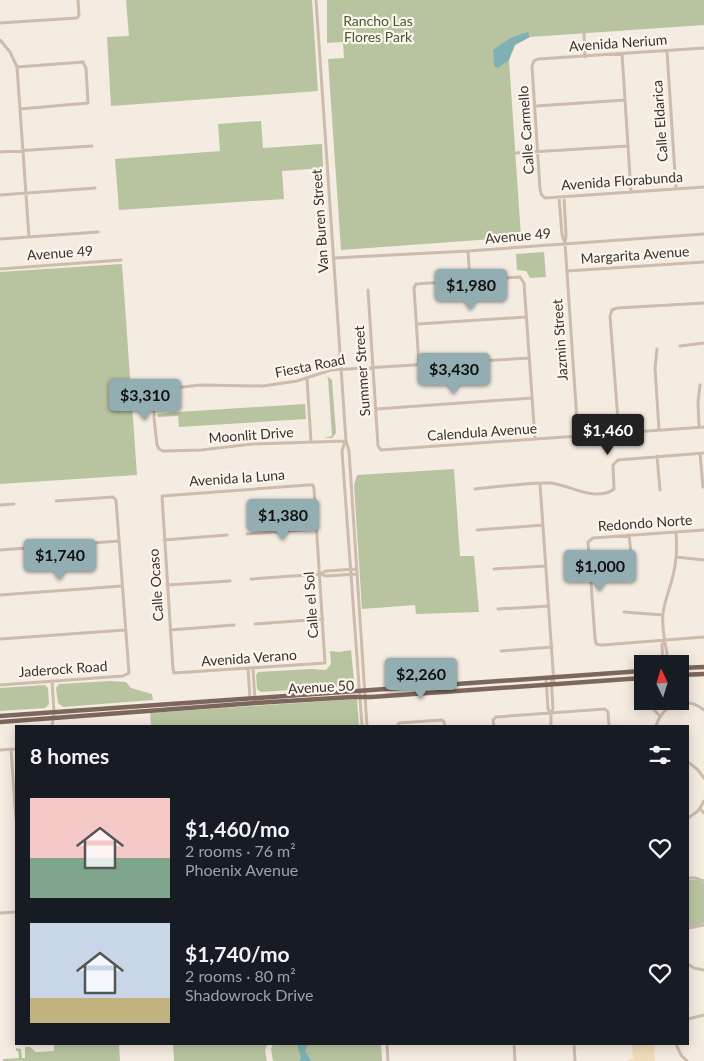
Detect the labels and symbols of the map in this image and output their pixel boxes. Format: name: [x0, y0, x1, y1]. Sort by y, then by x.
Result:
park label: Rancho Las Flores Park: [343, 12, 413, 45]
street label: Avenida Nerium: [568, 31, 668, 54]
street label: Calle Eldarica: [648, 79, 671, 163]
street label: Calle Carmello: [514, 85, 537, 175]
street label: Avenida Florabunda: [560, 168, 684, 193]
street label: Van Buren Street: [307, 169, 332, 273]
street label: Avenue 49: [484, 224, 552, 247]
street label: Avenue 49: [26, 242, 94, 263]
street label: Margarita Avenue: [580, 242, 690, 267]
pin: $1,980: [430, 268, 512, 311]
street label: Jazmin Street: [548, 299, 571, 382]
street label: Summer Street: [350, 325, 373, 417]
street label: Fiesta Road: [273, 350, 347, 381]
pin: $3,430: [413, 352, 495, 395]
pin: $3,310: [104, 378, 186, 421]
pin: $1,460: [567, 414, 649, 456]
street label: Calendula Avenue: [426, 419, 538, 444]
street label: Moonlit Drive: [208, 423, 294, 446]
street label: Avenida la Luna: [188, 466, 286, 489]
pin: $1,380: [242, 498, 324, 541]
street label: Redondo Norte: [597, 511, 693, 534]
pin: $1,740: [19, 538, 101, 581]
street label: Calle Ocaso: [144, 548, 167, 622]
pin: $1,000: [559, 550, 641, 592]
street label: Calle el Sol: [300, 571, 321, 639]
street label: Avenida Verano: [201, 646, 297, 669]
north arrow: [634, 655, 689, 710]
street label: Jaderock Road: [18, 657, 108, 680]
pin: $2,260: [380, 658, 462, 700]
street label: Avenue 50: [287, 676, 354, 697]

